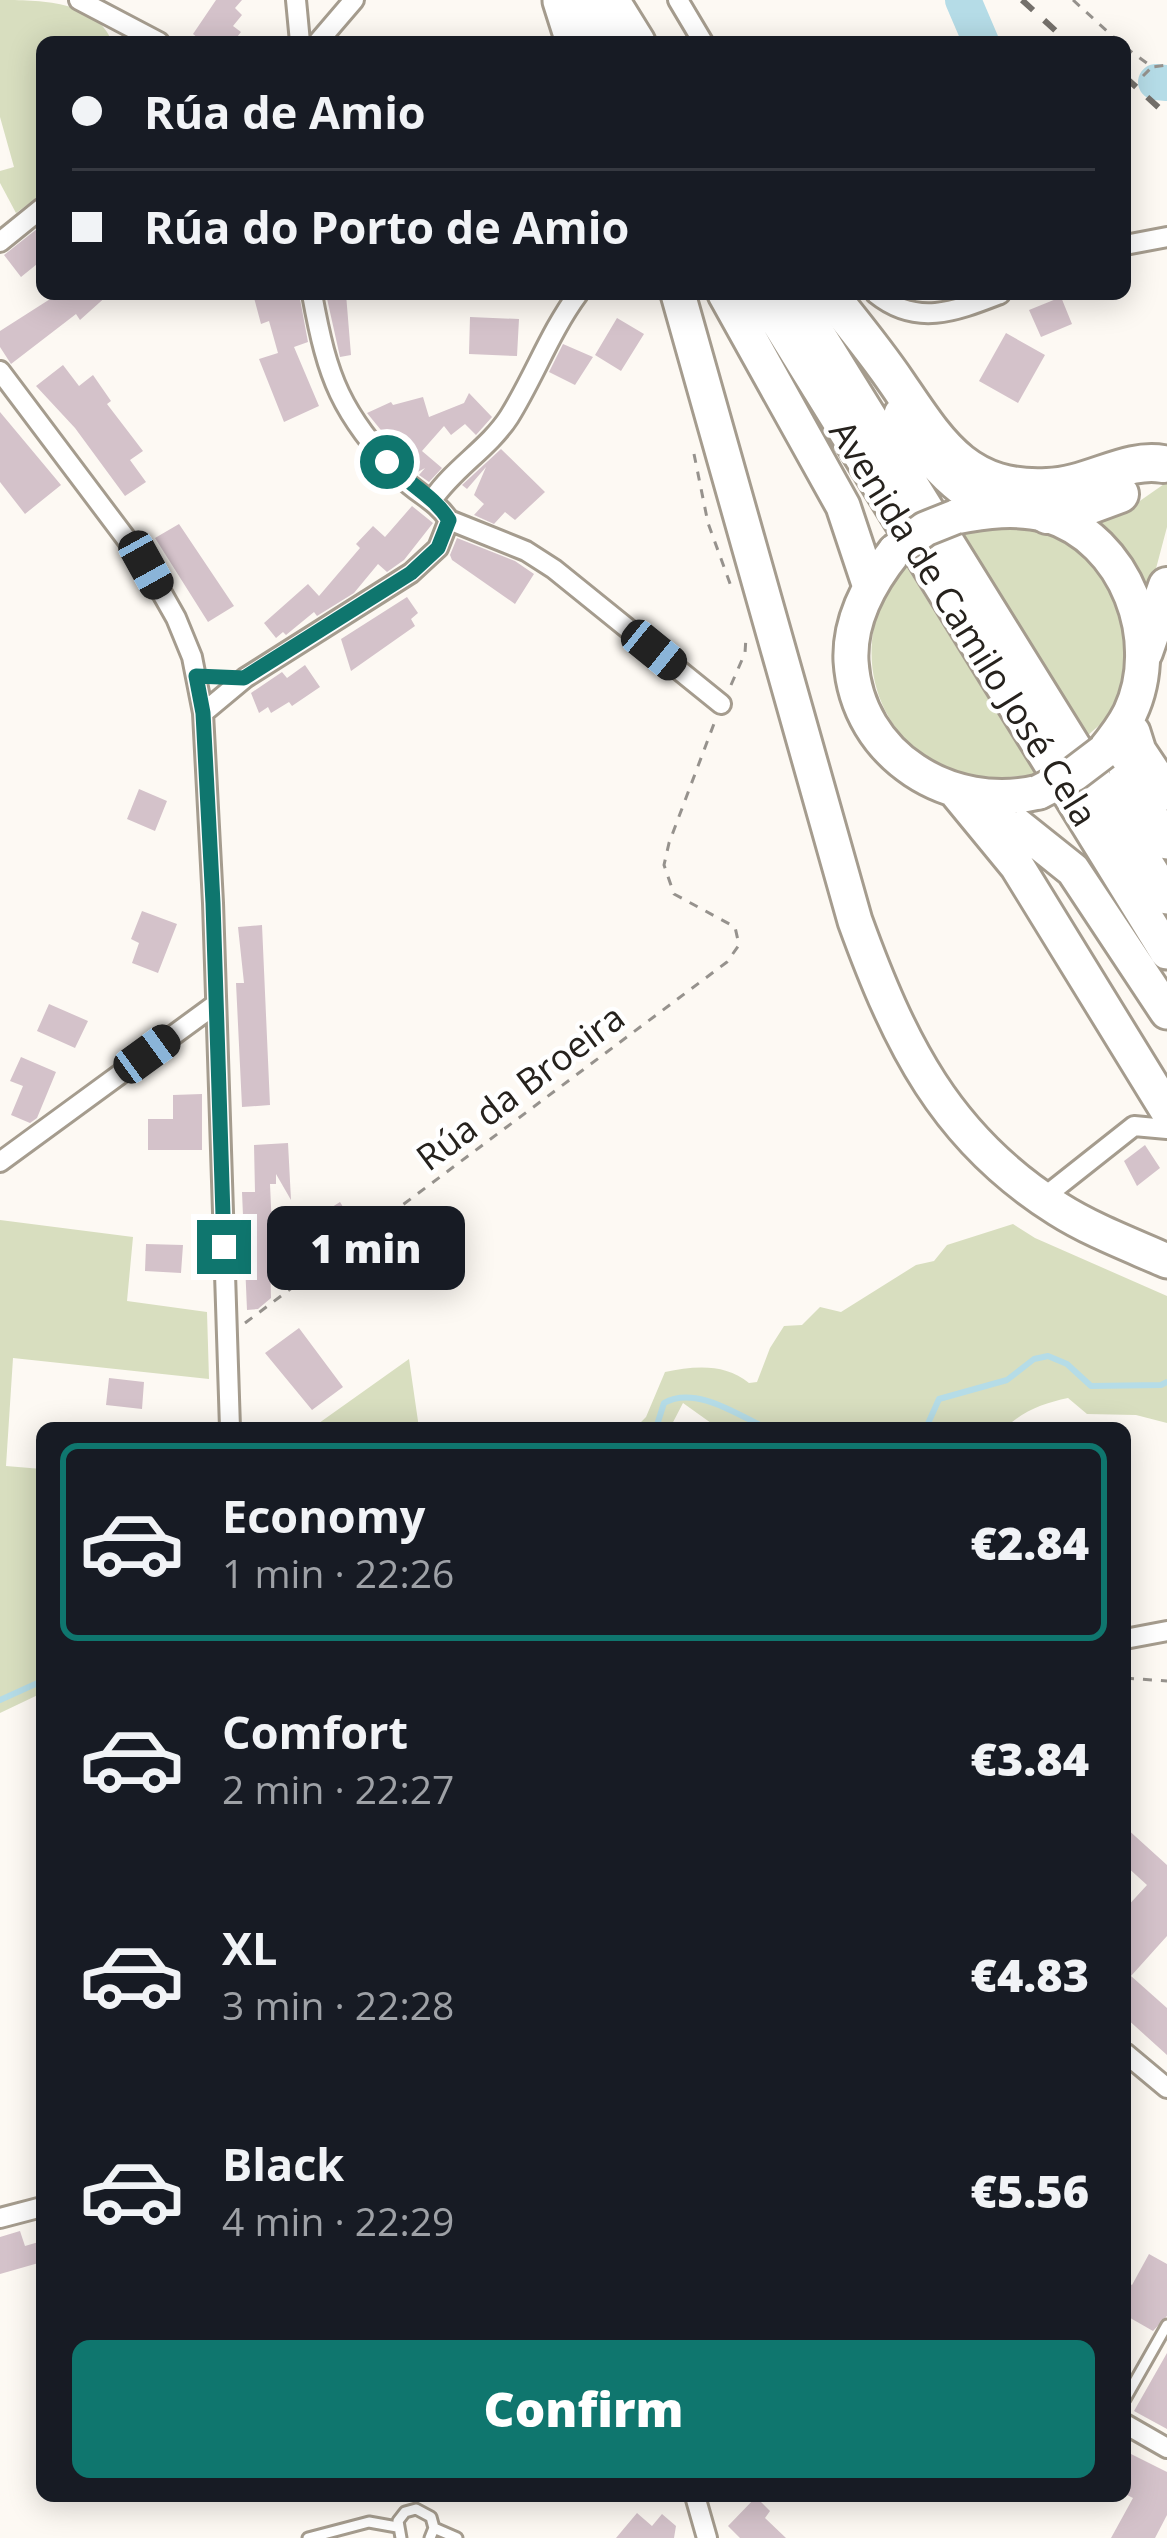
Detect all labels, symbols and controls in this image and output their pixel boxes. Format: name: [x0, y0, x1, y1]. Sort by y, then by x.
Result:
text: Rúa de Amio: [144, 81, 426, 142]
text: Rúa do Porto de Amio: [144, 196, 629, 257]
street label: Avenida de Camilo José Cela: [819, 411, 1109, 835]
route start: [360, 435, 414, 489]
car: [113, 525, 179, 605]
car: [615, 613, 693, 687]
street label: Rúa da Broeira: [406, 993, 634, 1181]
car: [107, 1018, 187, 1090]
callout: 1 min: [266, 1205, 464, 1289]
route end: [197, 1220, 251, 1274]
text: 1 min: [311, 1221, 421, 1274]
text: Economy: [222, 1485, 425, 1546]
icon: car: [78, 1488, 186, 1596]
text: €2.84: [971, 1512, 1089, 1573]
text: 1 min · 22:26: [222, 1546, 454, 1599]
text: Comfort: [222, 1701, 408, 1762]
icon: car: [78, 1704, 186, 1812]
text: €3.84: [971, 1728, 1089, 1789]
text: 2 min · 22:27: [222, 1762, 454, 1815]
text: XL: [222, 1917, 277, 1978]
icon: car: [78, 1920, 186, 2028]
text: €4.83: [971, 1944, 1089, 2005]
text: 3 min · 22:28: [222, 1978, 454, 2031]
text: Black: [222, 2133, 344, 2194]
icon: car: [78, 2136, 186, 2244]
text: €5.56: [971, 2160, 1089, 2221]
text: 4 min · 22:29: [222, 2194, 454, 2247]
button: Confirm: [72, 2340, 1095, 2478]

